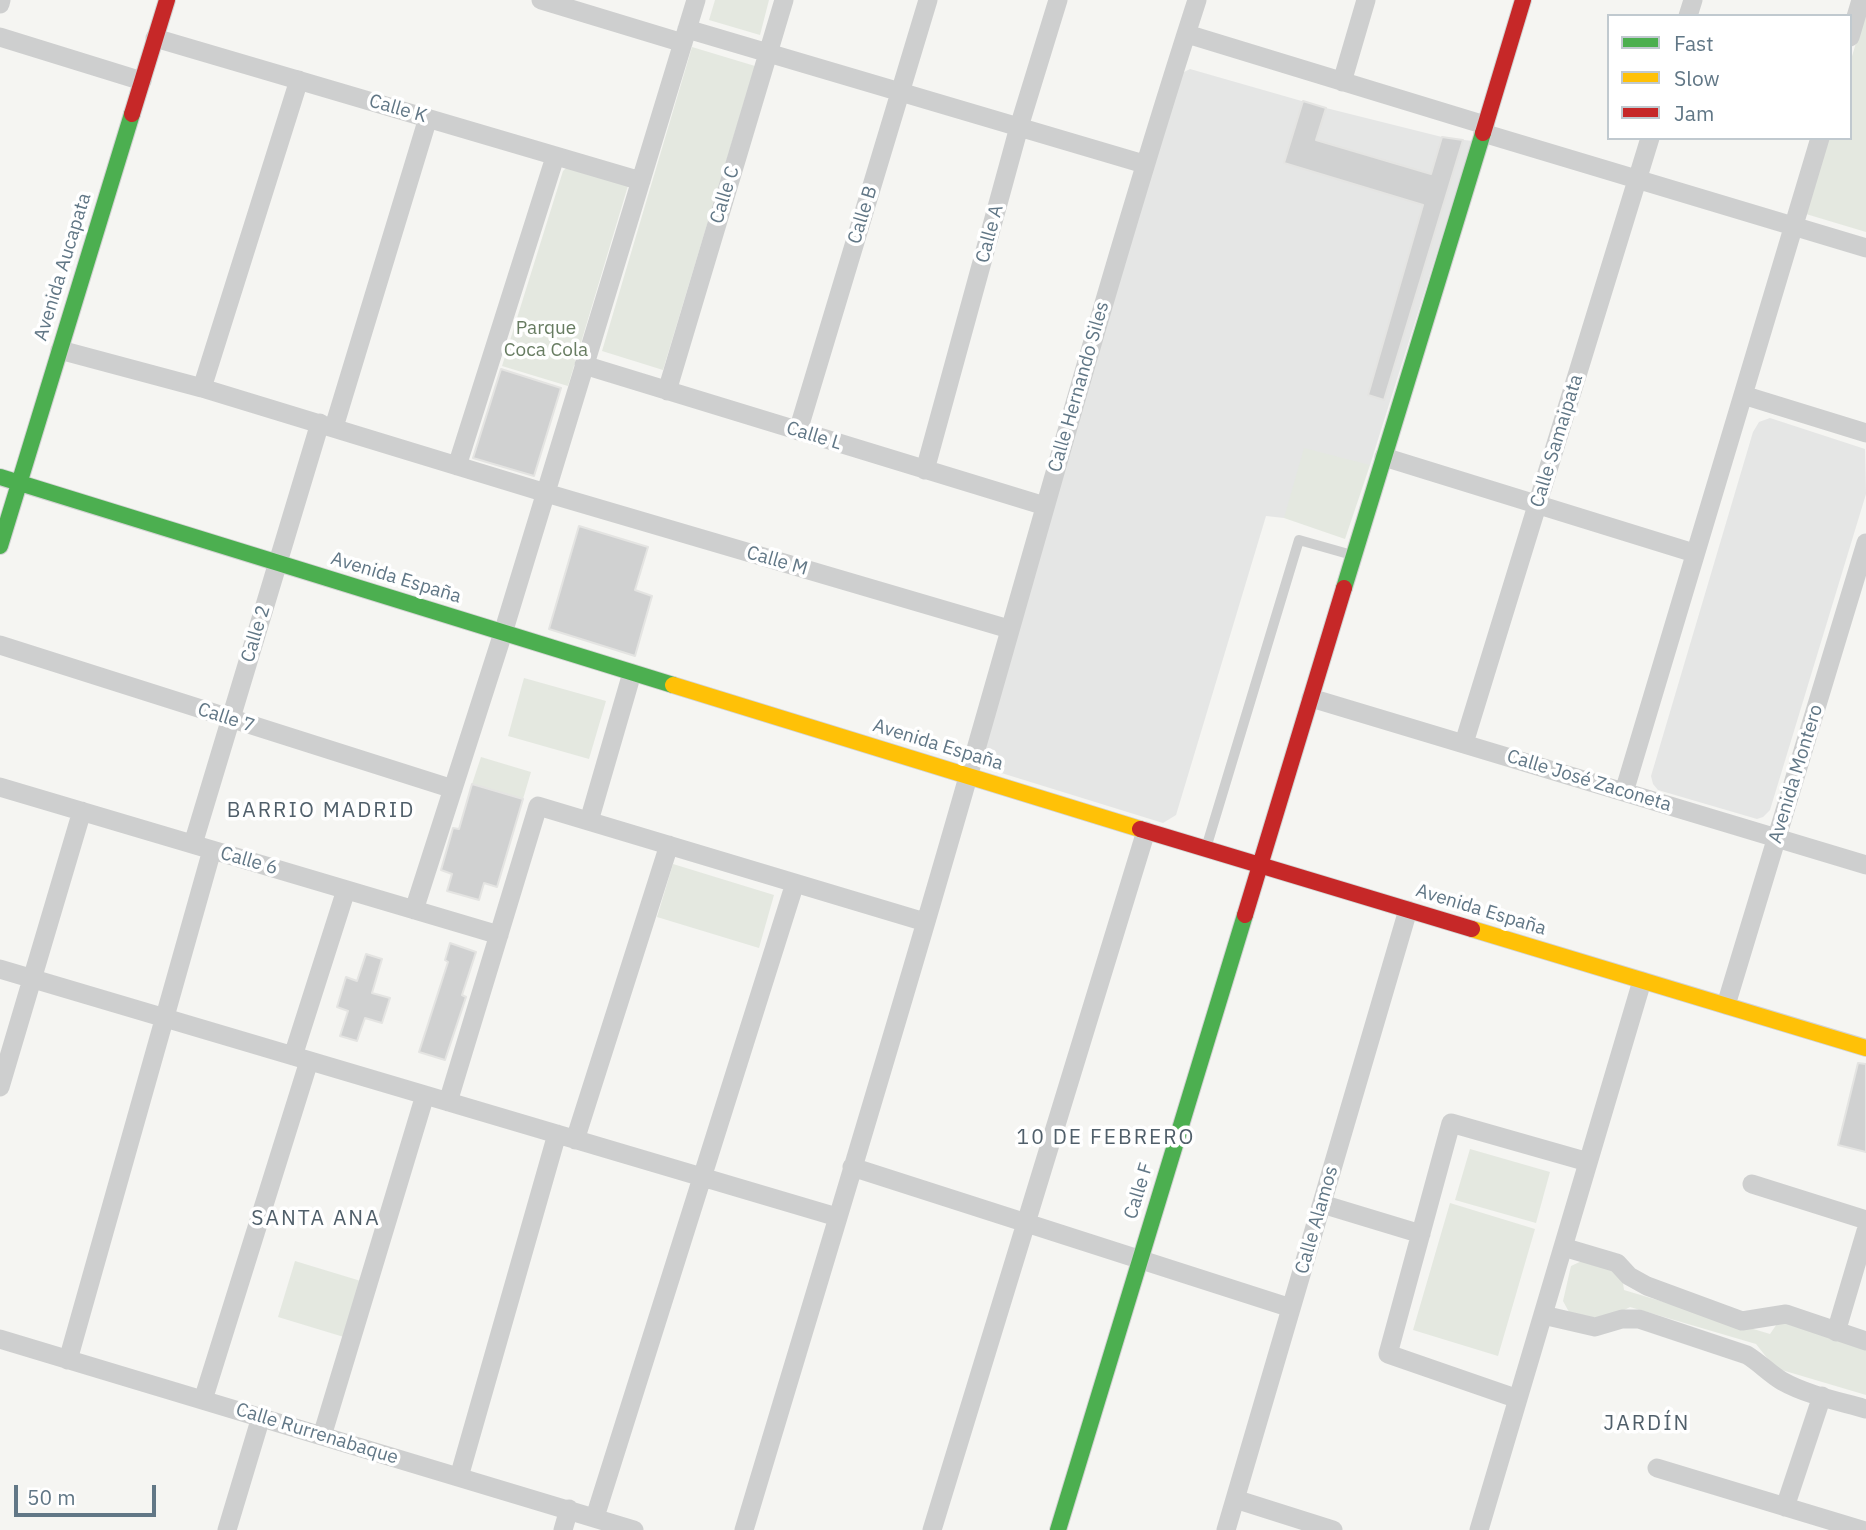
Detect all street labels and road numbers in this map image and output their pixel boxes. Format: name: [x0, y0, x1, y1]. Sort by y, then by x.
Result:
street label: Calle K: [366, 90, 430, 128]
street label: Calle C: [705, 164, 745, 226]
street label: Calle B: [843, 183, 883, 247]
street label: Avenida Aucapata: [30, 190, 96, 344]
street label: Calle A: [971, 202, 1009, 266]
street label: Calle Hernando Siles: [1044, 299, 1114, 475]
street label: Calle Samaipata: [1526, 372, 1588, 510]
street label: Calle L: [784, 417, 844, 455]
street label: Calle M: [744, 541, 810, 581]
street label: Avenida España: [328, 547, 464, 609]
street label: Calle 2: [237, 603, 275, 665]
street label: Calle 7: [195, 698, 257, 738]
street label: Avenida Montero: [1764, 702, 1828, 846]
street label: Avenida España: [870, 714, 1006, 776]
street label: Calle José Zaconeta: [1504, 745, 1674, 817]
street label: Calle 6: [218, 842, 280, 880]
street label: Avenida España: [1413, 879, 1549, 941]
street label: Calle F: [1120, 1160, 1158, 1222]
street label: Calle Alamos: [1291, 1163, 1343, 1277]
street label: Calle Rurrenabaque: [233, 1398, 401, 1470]

